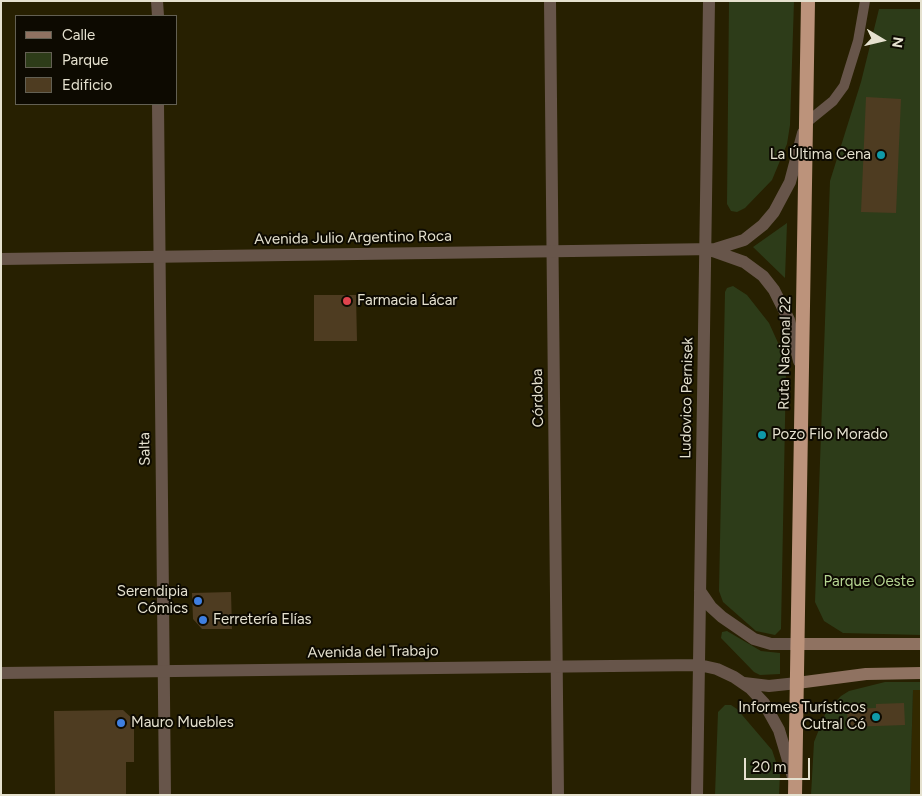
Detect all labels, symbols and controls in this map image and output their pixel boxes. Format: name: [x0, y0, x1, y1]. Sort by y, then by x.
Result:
legend: [15, 15, 178, 105]
north arrow: [857, 15, 907, 65]
text: Calle: [62, 26, 95, 44]
text: N: [888, 36, 907, 49]
text: Parque: [62, 51, 109, 69]
text: Edificio: [62, 76, 112, 94]
place label: La Última Cena: [770, 146, 871, 164]
marker: La Última Cena: [875, 149, 887, 161]
street label: Avenida Julio Argentino Roca: [254, 227, 452, 249]
place label: Farmacia Lácar: [357, 292, 457, 310]
marker: Farmacia Lácar: [341, 295, 353, 307]
street label: Ruta Nacional 22: [775, 296, 795, 410]
street label: Ludovico Pernisek: [677, 337, 697, 459]
street label: Córdoba: [528, 369, 548, 427]
place label: Pozo Filo Morado: [772, 426, 888, 444]
marker: Pozo Filo Morado: [756, 429, 768, 441]
street label: Salta: [136, 432, 154, 466]
park label: Parque Oeste: [824, 573, 914, 591]
place label: Serendipia Cómics: [117, 583, 188, 618]
marker: Serendipia Cómics: [192, 595, 204, 607]
place label: Ferretería Elías: [213, 611, 312, 629]
marker: Ferretería Elías: [197, 614, 209, 626]
street label: Avenida del Trabajo: [307, 642, 439, 662]
place label: Informes Turísticos Cutral Có: [738, 699, 866, 734]
marker: Informes Turísticos Cutral Có: [870, 711, 882, 723]
place label: Mauro Muebles: [131, 714, 234, 732]
marker: Mauro Muebles: [115, 717, 127, 729]
scale bar: [747, 748, 813, 780]
text: 20 m: [752, 758, 786, 776]

